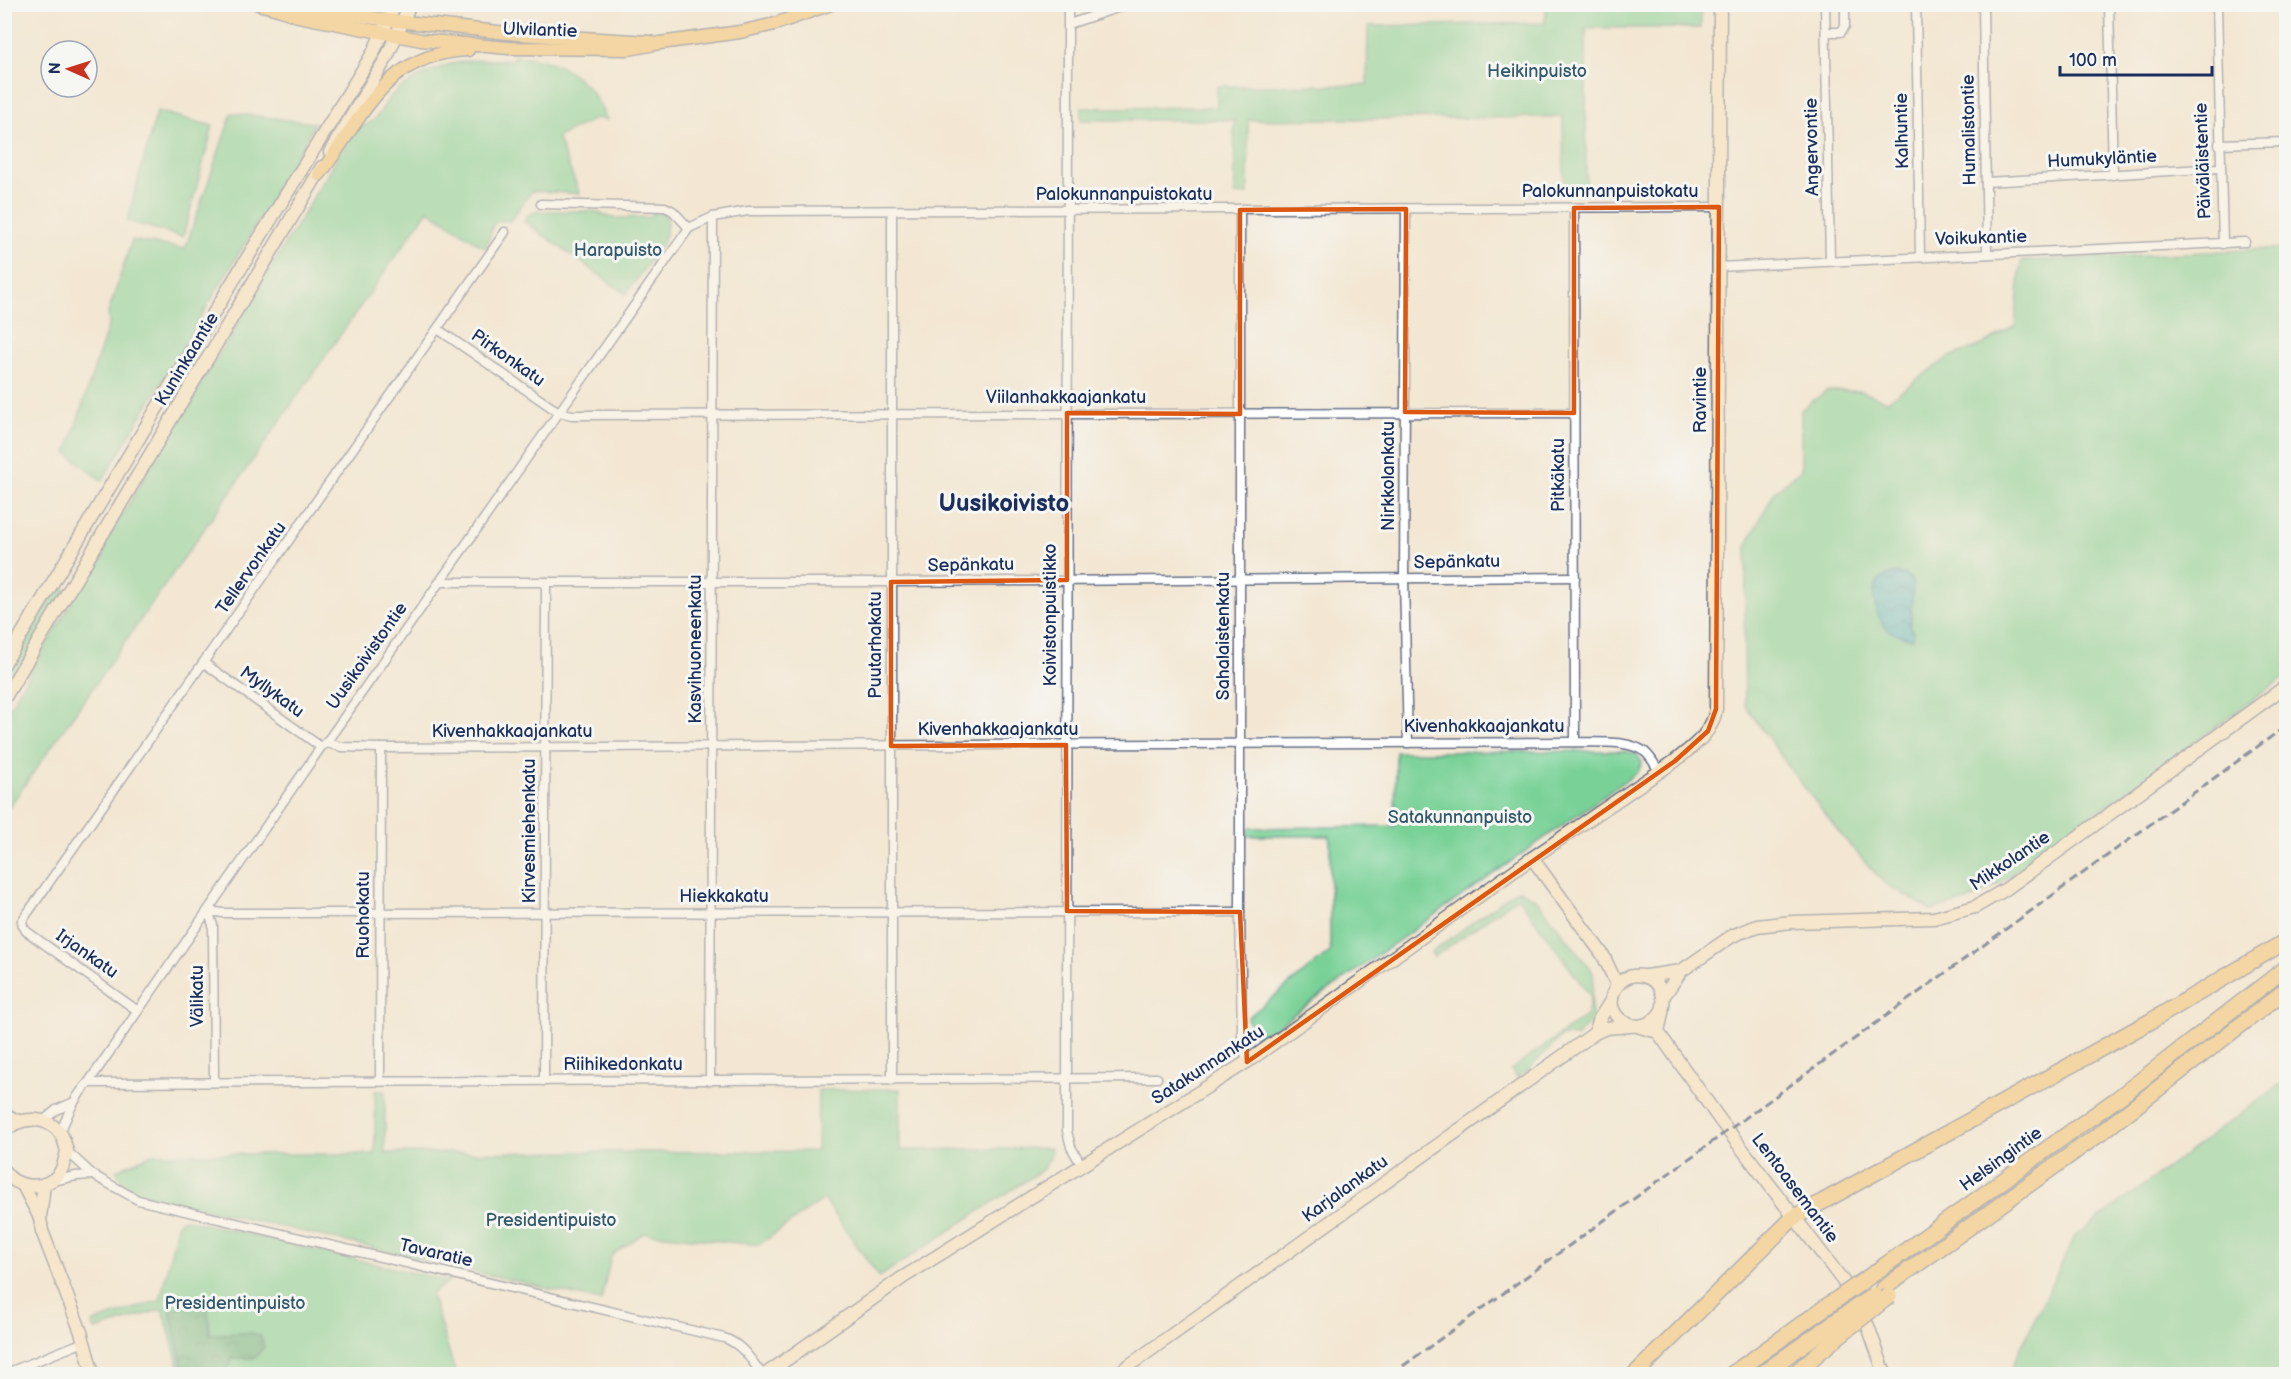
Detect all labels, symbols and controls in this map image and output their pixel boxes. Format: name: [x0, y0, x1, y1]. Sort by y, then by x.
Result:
street label: Ulvilantie: [502, 18, 578, 42]
north arrow: [39, 39, 99, 99]
scale bar: [2060, 39, 2212, 77]
text: 100 m: [2069, 50, 2117, 71]
park label: Heikinpuisto: [1487, 61, 1587, 82]
text: N: [46, 62, 65, 75]
street label: Humalistontie: [1958, 74, 1980, 186]
street label: Kalhuntie: [1891, 92, 1913, 169]
street label: Angervontie: [1801, 98, 1823, 196]
street label: Päiväläistentie: [2190, 102, 2216, 220]
street label: Humukyläntie: [2047, 146, 2158, 172]
street label: Palokunnanpuistokatu: [1521, 181, 1699, 202]
street label: Palokunnanpuistokatu: [1035, 184, 1213, 205]
street label: Voikukantie: [1935, 226, 2028, 250]
park label: Harapuisto: [574, 240, 662, 261]
street label: Kuninkaantie: [151, 308, 223, 410]
street label: Pirkonkatu: [467, 325, 549, 391]
street label: Ravintie: [1690, 366, 1711, 433]
street label: Viilanhakkaajankatu: [986, 387, 1146, 408]
street label: Nirkkolankatu: [1378, 421, 1399, 531]
street label: Pitkäkatu: [1548, 438, 1569, 512]
district label: Uusikoivisto: [939, 489, 1069, 518]
street label: Tellervonkatu: [212, 518, 290, 618]
street label: Koivistonpuistikko: [1040, 543, 1061, 687]
street label: Sepänkatu: [1414, 551, 1500, 573]
street label: Sepänkatu: [928, 554, 1014, 576]
street label: Sahalaistenkatu: [1213, 572, 1234, 700]
street label: Kasvihuoneenkatu: [685, 574, 706, 724]
street label: Puutarhakatu: [865, 591, 886, 699]
street label: Uusikoivistontie: [322, 598, 412, 714]
street label: Myllykatu: [236, 662, 308, 722]
street label: Kivenhakkaajankatu: [1403, 716, 1565, 737]
street label: Kivenhakkaajankatu: [917, 719, 1079, 740]
street label: Kivenhakkaajankatu: [431, 721, 593, 742]
street label: Kirvesmiehenkatu: [519, 758, 540, 904]
park label: Satakunnanpuisto: [1388, 807, 1532, 828]
street label: Mikkolantie: [1966, 826, 2054, 895]
street label: Ruohokatu: [353, 871, 374, 959]
street label: Hiekkakatu: [679, 886, 769, 907]
street label: Irjankatu: [52, 925, 122, 983]
street label: Välikatu: [187, 965, 208, 1027]
street label: Satakunnankatu: [1148, 1021, 1268, 1109]
street label: Riihikedonkatu: [563, 1054, 683, 1075]
street label: Helsingintie: [1956, 1122, 2046, 1196]
street label: Lentoasemantie: [1747, 1129, 1843, 1247]
street label: Karjalankatu: [1298, 1151, 1392, 1227]
park label: Presidentipuisto: [486, 1210, 616, 1231]
street label: Tavaratie: [397, 1234, 475, 1272]
park label: Presidentinpuisto: [165, 1293, 305, 1314]

